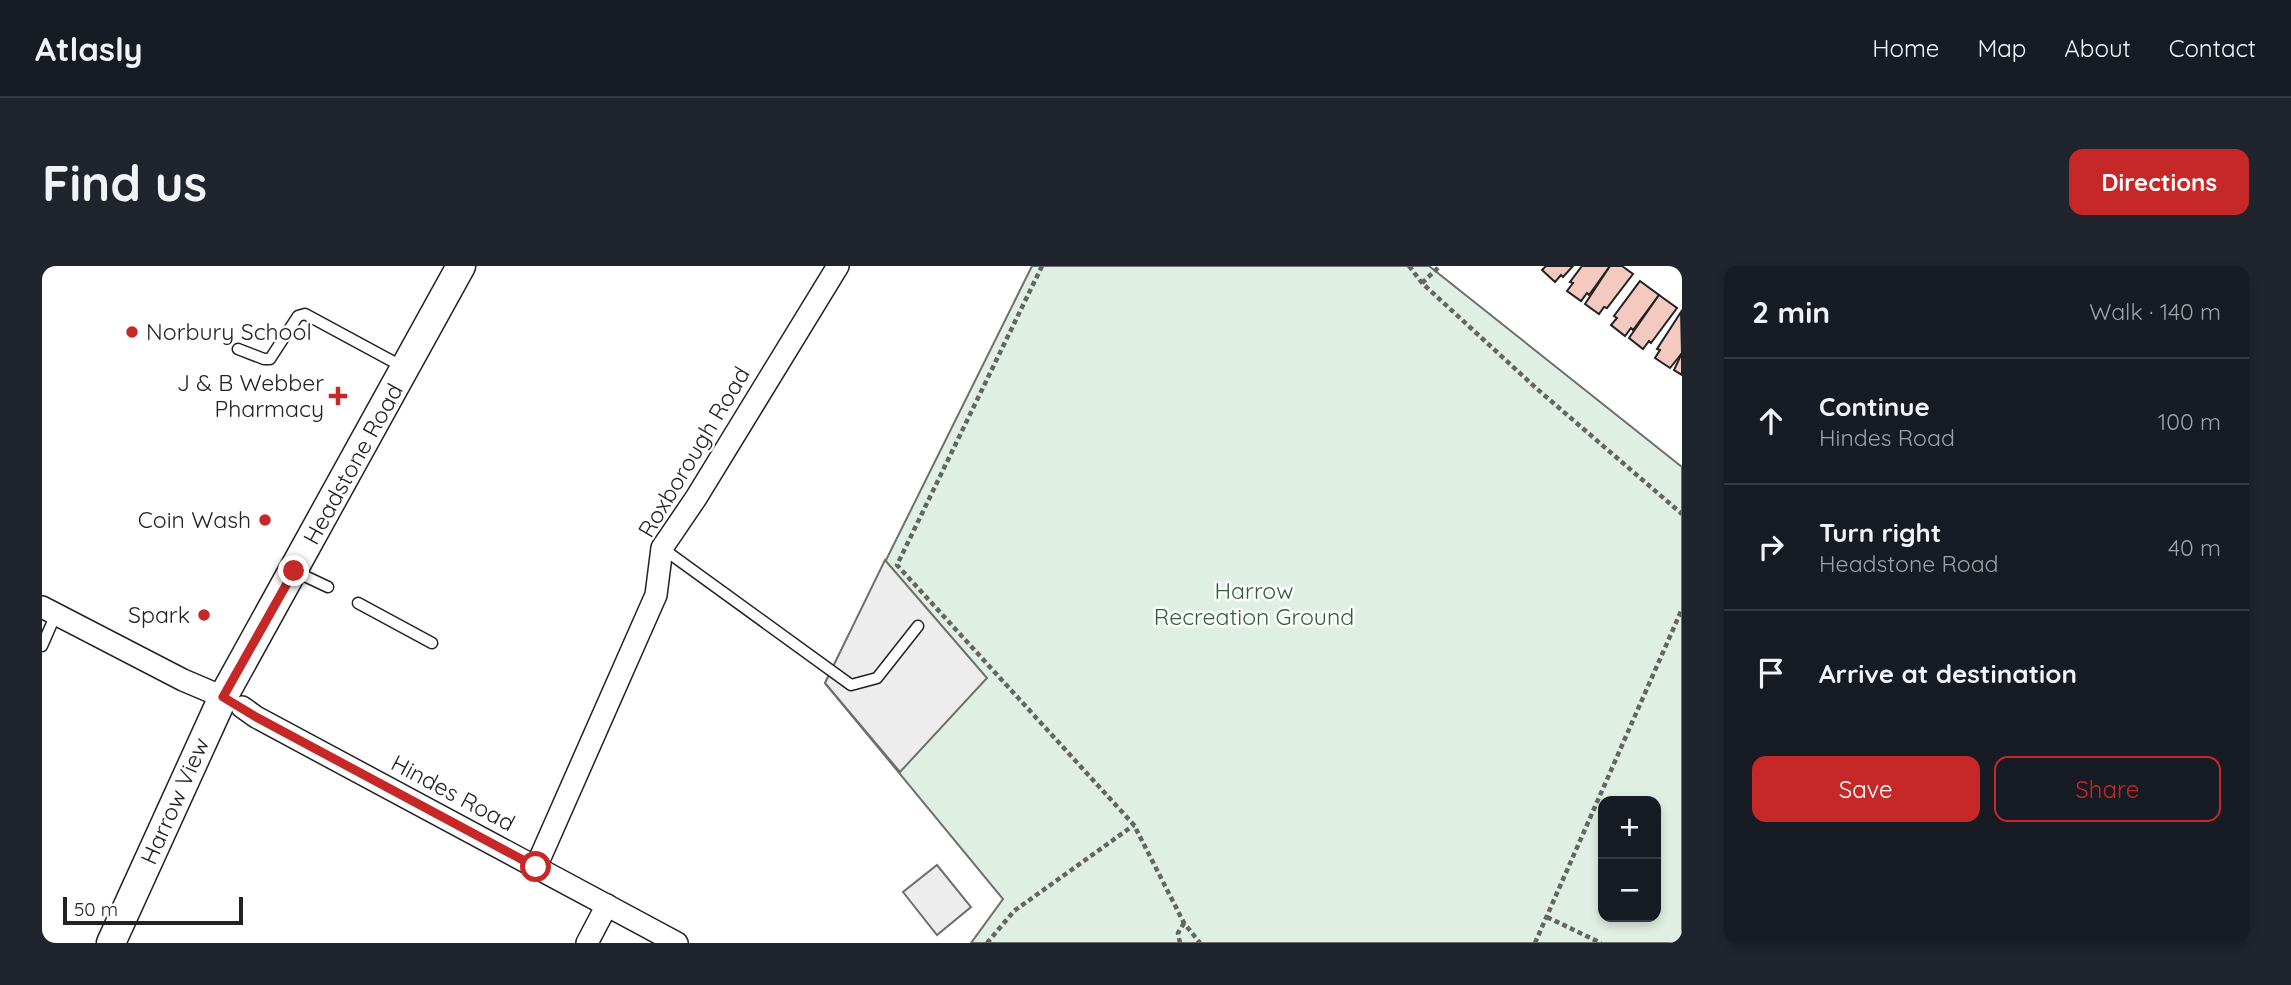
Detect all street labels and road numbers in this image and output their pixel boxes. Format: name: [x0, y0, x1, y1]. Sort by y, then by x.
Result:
street label: Roxborough Road: [631, 361, 756, 542]
street label: Headstone Road: [296, 378, 409, 549]
street label: Harrow View: [134, 733, 215, 869]
street label: Hindes Road: [386, 748, 520, 837]

